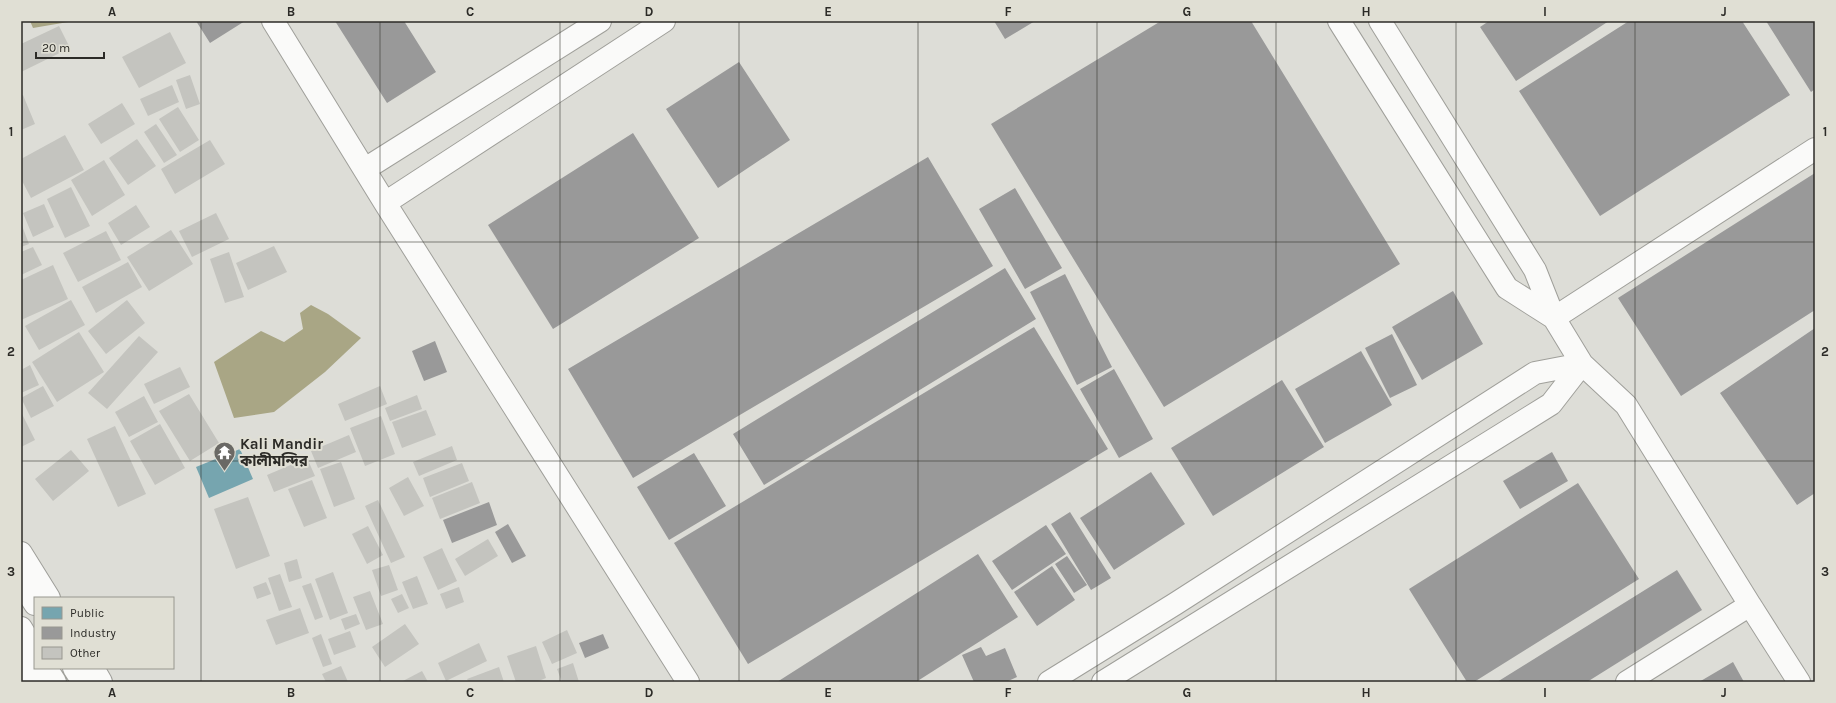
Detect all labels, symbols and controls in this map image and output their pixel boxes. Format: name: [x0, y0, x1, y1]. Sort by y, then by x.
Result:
text: A: [108, 4, 116, 19]
text: B: [287, 4, 295, 19]
text: C: [466, 4, 474, 19]
text: D: [645, 4, 654, 19]
text: E: [824, 4, 832, 19]
text: F: [1004, 4, 1012, 19]
text: G: [1183, 4, 1191, 19]
text: H: [1361, 4, 1371, 19]
text: I: [1543, 4, 1547, 19]
text: J: [1721, 4, 1727, 19]
scale bar: [36, 34, 104, 60]
text: 20 m: [42, 41, 70, 55]
text: 1: [9, 124, 13, 139]
text: 1: [1823, 124, 1827, 139]
text: 2: [7, 344, 15, 359]
text: 2: [1821, 344, 1829, 359]
place label: Kali Mandir কালীমন্দির: [239, 435, 323, 470]
temple icon: Kali Mandir কালীমন্দির: [211, 440, 237, 473]
text: 3: [7, 564, 15, 579]
text: 3: [1821, 564, 1829, 579]
legend: [34, 597, 174, 669]
text: Public: [70, 606, 104, 620]
text: Industry: [70, 626, 116, 640]
text: Other: [70, 646, 101, 660]
text: A: [108, 685, 116, 700]
text: B: [287, 685, 295, 700]
text: C: [466, 685, 474, 700]
text: D: [645, 685, 654, 700]
text: E: [824, 685, 832, 700]
text: F: [1004, 685, 1012, 700]
text: G: [1183, 685, 1191, 700]
text: H: [1361, 685, 1371, 700]
text: I: [1543, 685, 1547, 700]
text: J: [1721, 685, 1727, 700]

